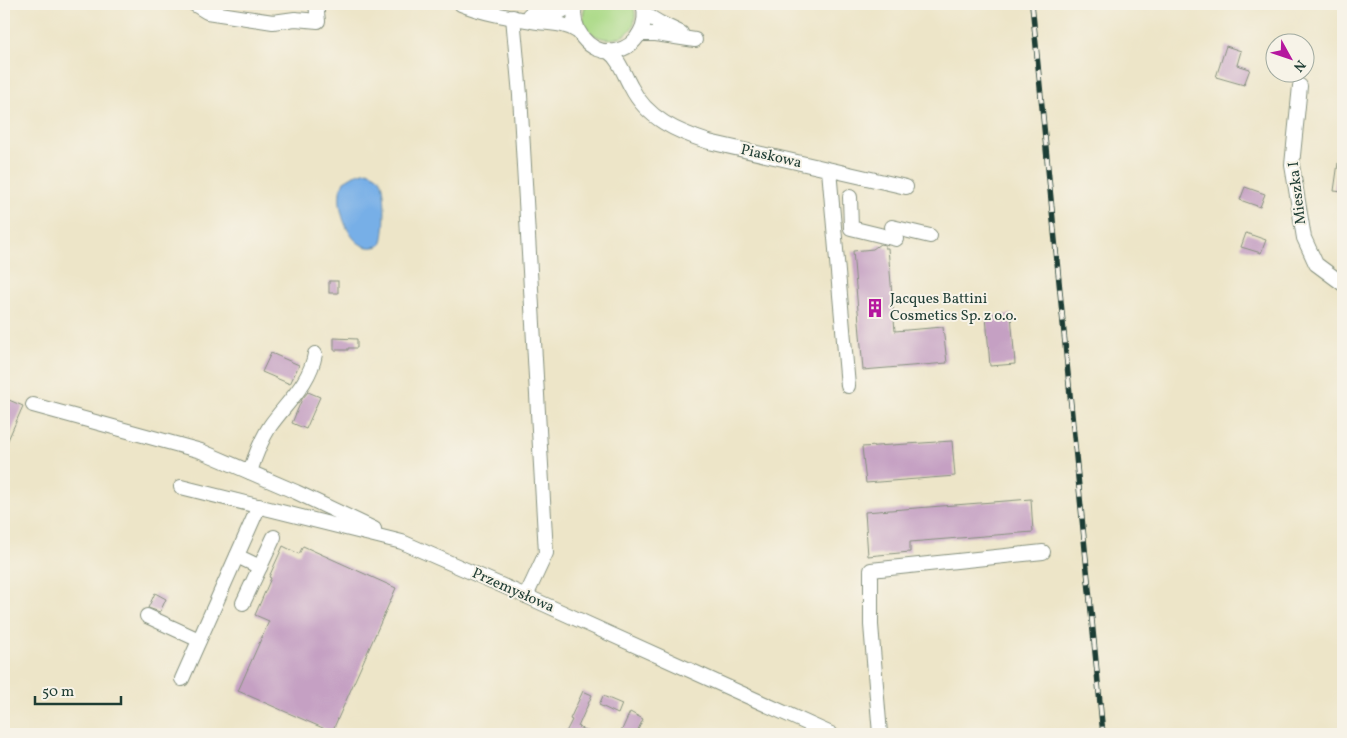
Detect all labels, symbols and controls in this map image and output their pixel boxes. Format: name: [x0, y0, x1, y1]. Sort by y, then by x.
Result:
north arrow: [1264, 32, 1314, 82]
text: N: [1288, 55, 1309, 75]
street label: Piaskowa: [738, 140, 804, 174]
street label: Mieszka I: [1284, 160, 1312, 226]
place label: Jacques Battini Cosmetics Sp. z o.o.: [890, 289, 1017, 327]
building icon: Jacques Battini Cosmetics Sp. z o.o.: [864, 297, 886, 319]
street label: Przemysłowa: [468, 563, 558, 619]
scale bar: [35, 673, 121, 705]
text: 50 m: [42, 682, 74, 703]

